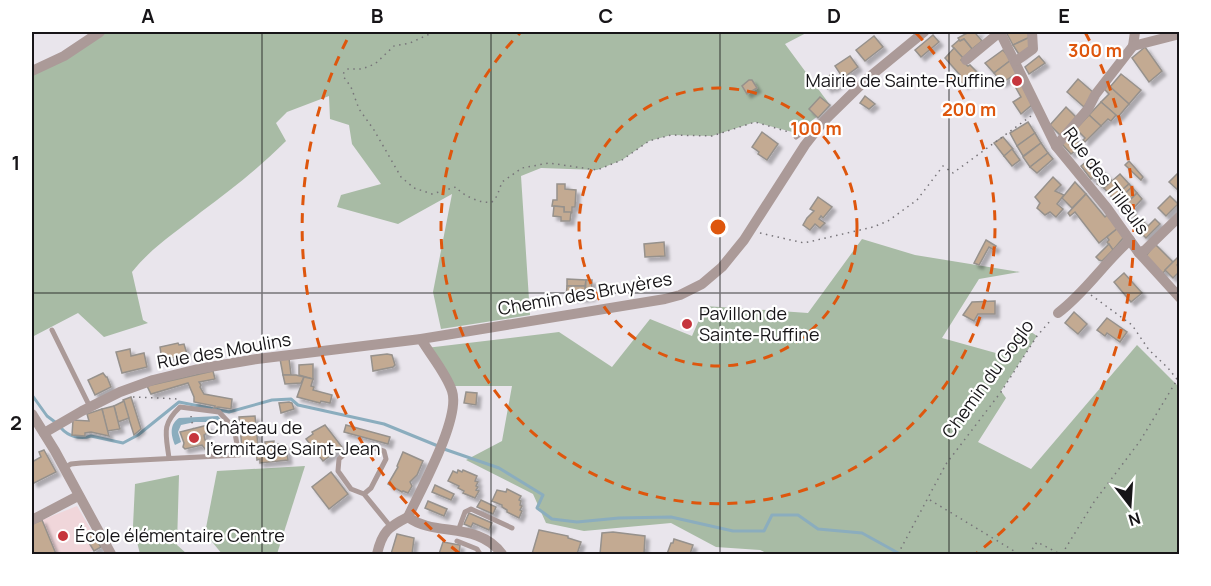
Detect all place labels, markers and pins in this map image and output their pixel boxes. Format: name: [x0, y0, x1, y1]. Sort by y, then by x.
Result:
place label: Mairie de Sainte-Ruffine: [806, 68, 1005, 92]
marker: Mairie de Sainte-Ruffine: [1010, 74, 1024, 88]
centre of rings: [708, 217, 728, 237]
place label: Pavillon de Sainte-Ruffine: [699, 301, 820, 346]
marker: Pavillon de Sainte-Ruffine: [680, 317, 694, 331]
place label: Château de l'ermitage Saint-Jean: [206, 415, 380, 460]
marker: Château de l'ermitage Saint-Jean: [187, 431, 201, 445]
place label: École élémentaire Centre: [75, 523, 285, 547]
marker: École élémentaire Centre: [56, 529, 70, 543]

